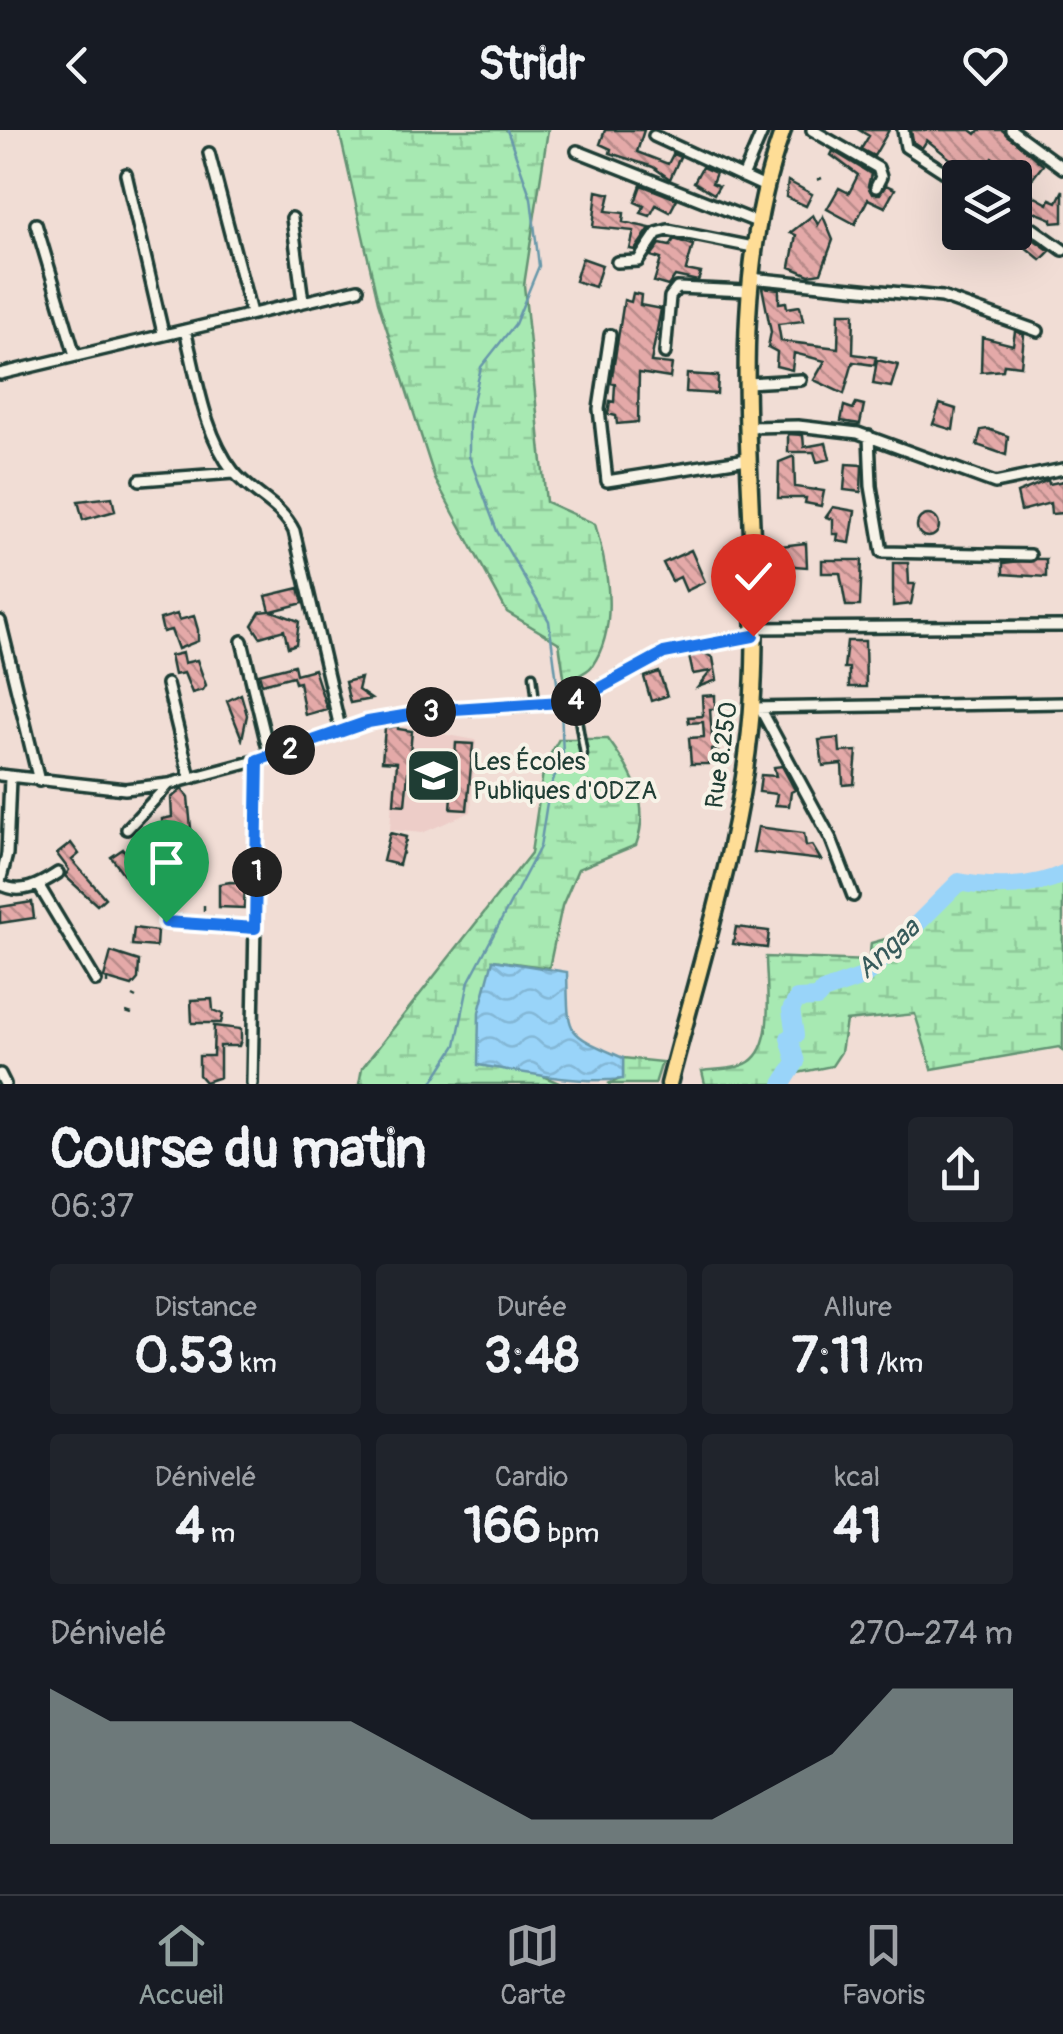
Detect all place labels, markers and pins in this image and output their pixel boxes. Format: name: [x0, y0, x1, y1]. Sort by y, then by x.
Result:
pin: [711, 534, 796, 637]
pin: 4: [551, 676, 601, 726]
pin: 3: [406, 687, 456, 737]
pin: 2: [265, 725, 315, 775]
school or university icon: Les Écoles Publiques d'ODZA: [404, 746, 464, 806]
place label: Les Écoles Publiques d'ODZA: [473, 746, 657, 807]
pin: [124, 820, 209, 923]
pin: 1: [232, 847, 282, 897]

